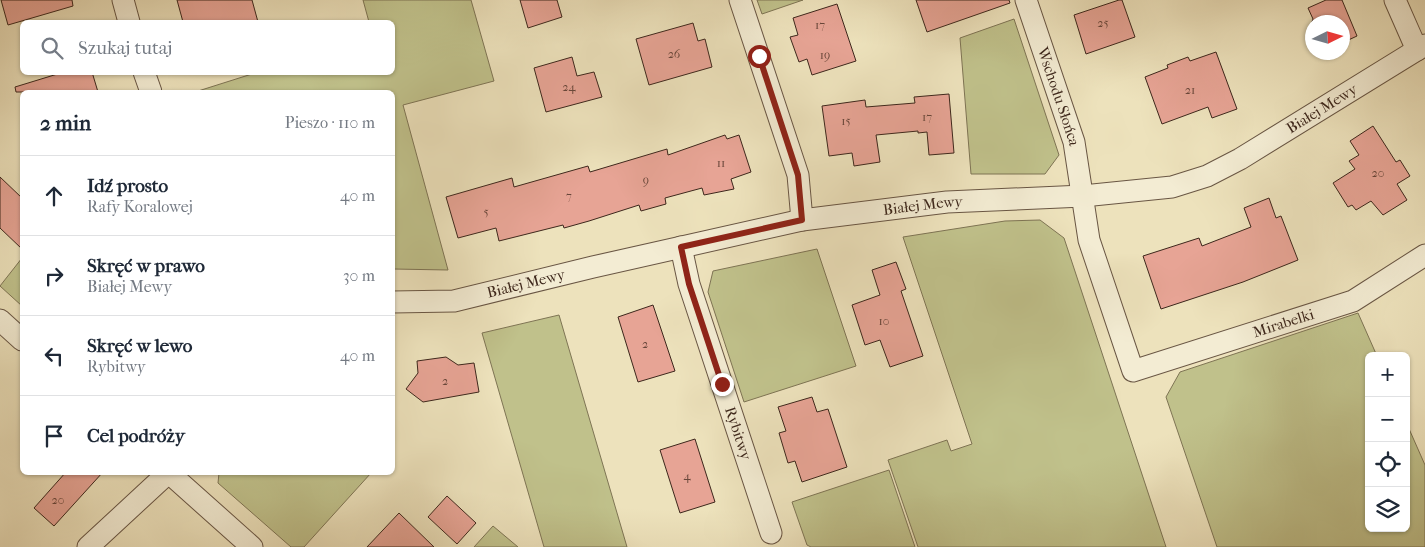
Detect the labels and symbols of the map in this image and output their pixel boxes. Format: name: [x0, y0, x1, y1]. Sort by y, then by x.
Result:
north arrow: [1305, 15, 1350, 60]
house number: 25: [1097, 16, 1109, 30]
house number: 17: [815, 18, 825, 32]
street label: Wschodu Słońca: [1033, 44, 1084, 148]
route start: [748, 45, 771, 68]
house number: 26: [668, 47, 681, 61]
house number: 19: [820, 48, 830, 62]
street label: Białej Mewy: [1283, 79, 1361, 137]
house number: 24: [562, 80, 577, 94]
house number: 21: [1185, 83, 1195, 97]
house number: 17: [922, 110, 932, 124]
house number: 15: [841, 114, 851, 128]
house number: 11: [717, 156, 725, 170]
house number: 20: [1372, 166, 1384, 180]
house number: 9: [643, 173, 649, 187]
house number: 7: [566, 189, 572, 203]
street label: Białej Mewy: [882, 192, 964, 219]
house number: 5: [483, 205, 489, 219]
street label: Białej Mewy: [485, 265, 568, 302]
street label: Mirabelki: [1251, 305, 1317, 341]
house number: 10: [879, 314, 889, 328]
house number: 2: [642, 337, 648, 351]
route end: [711, 373, 734, 396]
house number: 2: [442, 374, 448, 388]
street label: Rybitwy: [721, 404, 756, 463]
house number: 4: [683, 469, 691, 483]
house number: 20: [52, 493, 64, 507]

